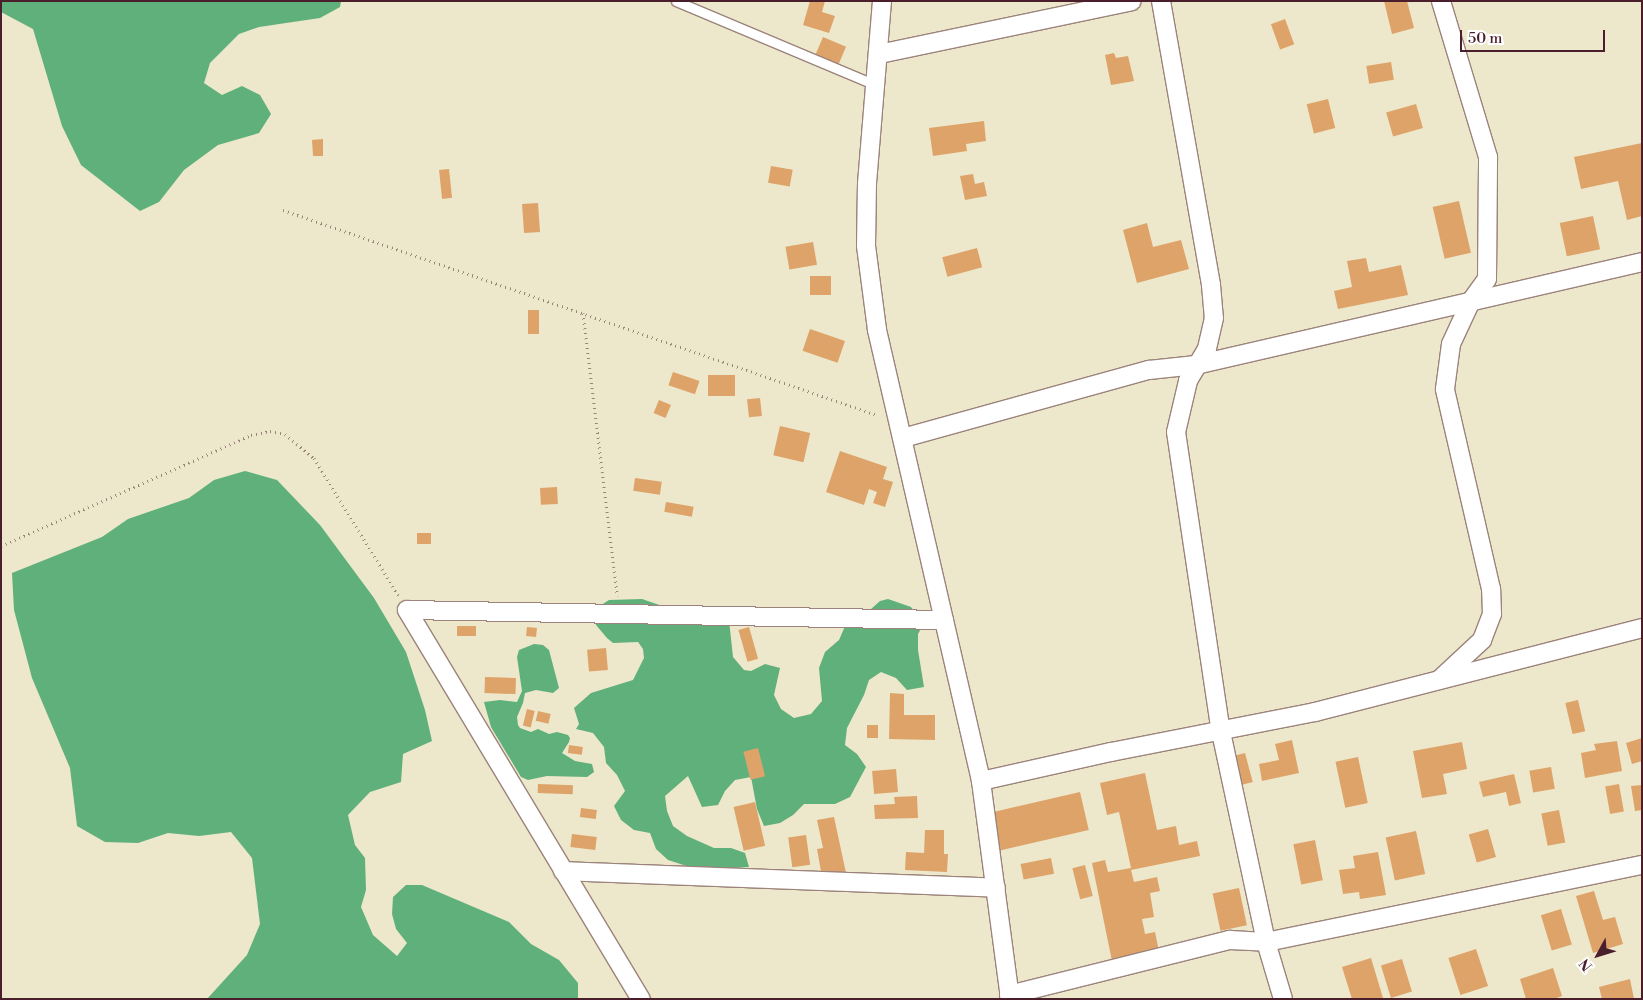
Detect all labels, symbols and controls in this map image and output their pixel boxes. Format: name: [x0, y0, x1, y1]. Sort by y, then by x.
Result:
scale bar: [1463, 20, 1608, 52]
text: 50 m: [1468, 29, 1502, 48]
north arrow: [1573, 930, 1623, 980]
text: N: [1576, 954, 1597, 974]

